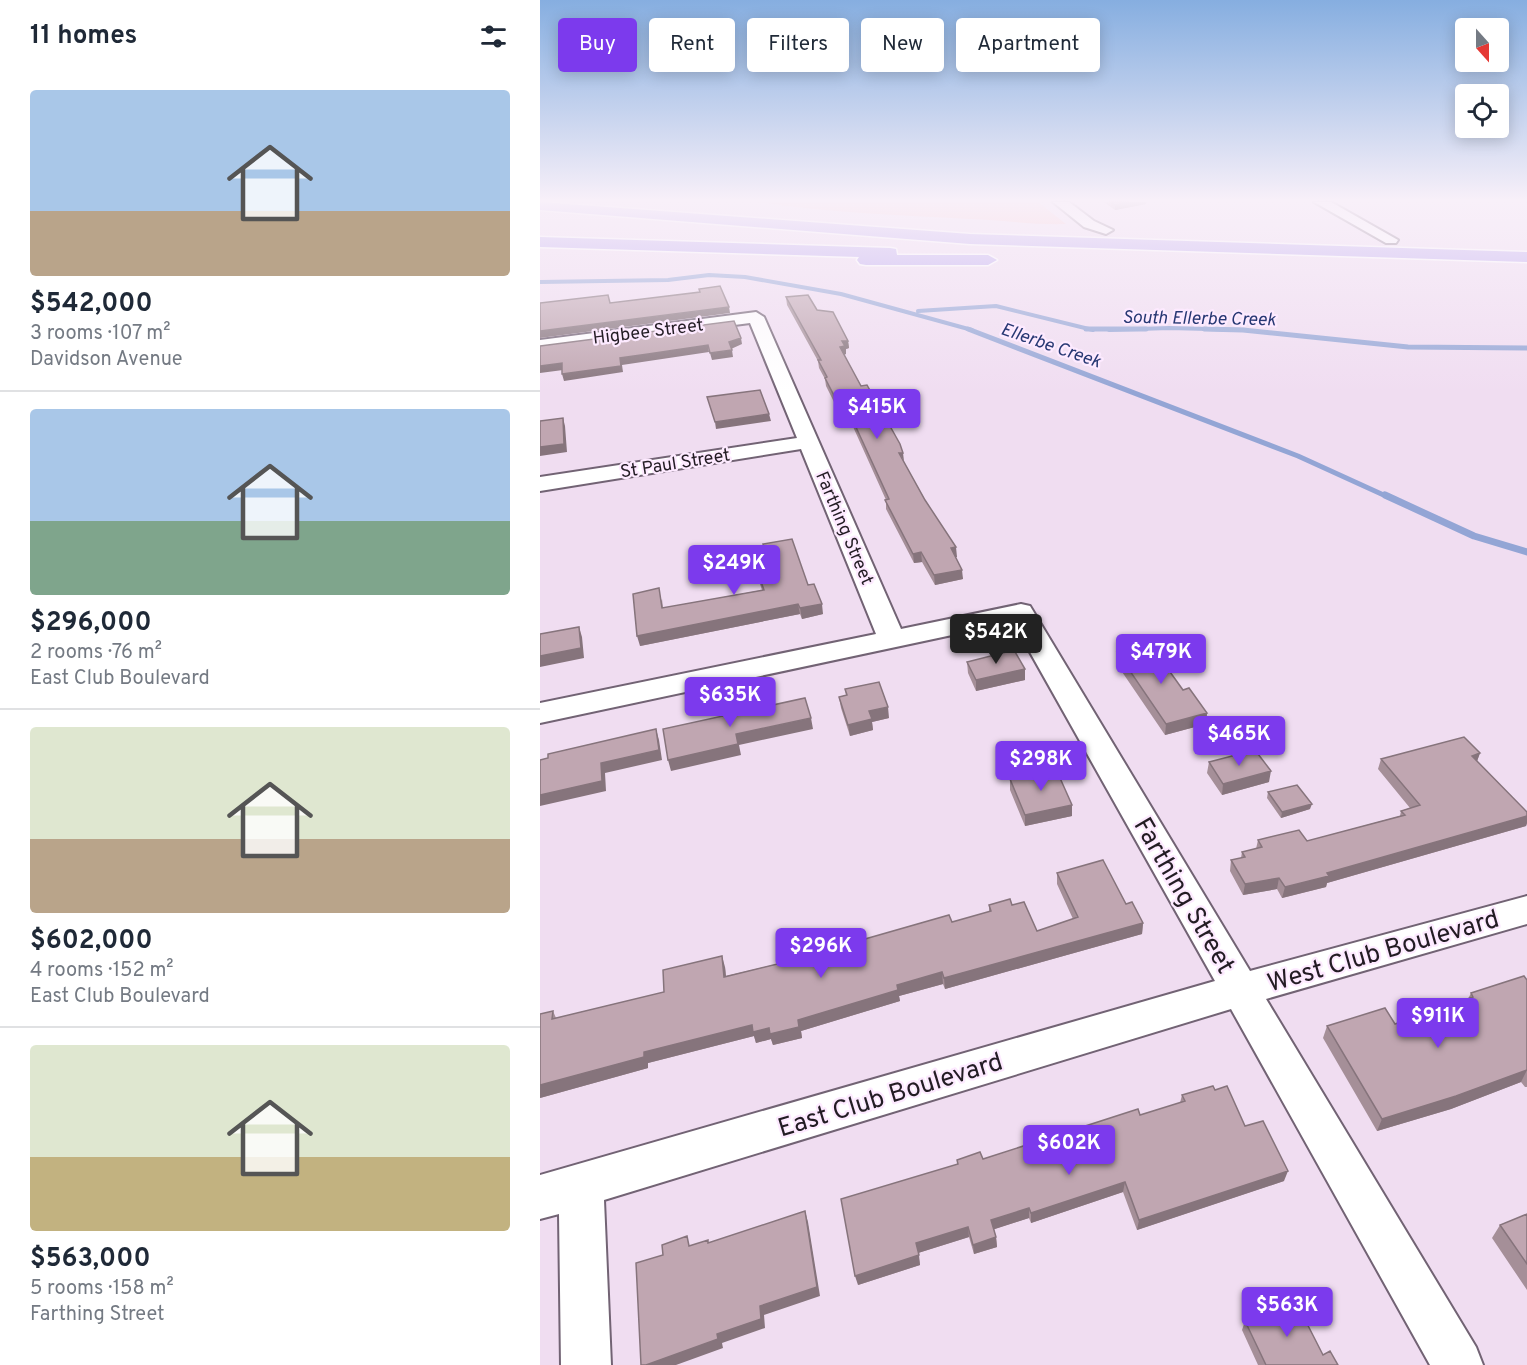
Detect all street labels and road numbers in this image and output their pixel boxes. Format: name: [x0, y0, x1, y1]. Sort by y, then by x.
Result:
street label: Higbee Street: [592, 314, 705, 351]
street label: St Paul Street: [619, 444, 732, 485]
street label: Farthing Street: [809, 468, 878, 589]
street label: Farthing Street: [1125, 812, 1241, 980]
street label: West Club Boulevard: [1264, 904, 1503, 1001]
street label: East Club Boulevard: [774, 1046, 1007, 1146]

